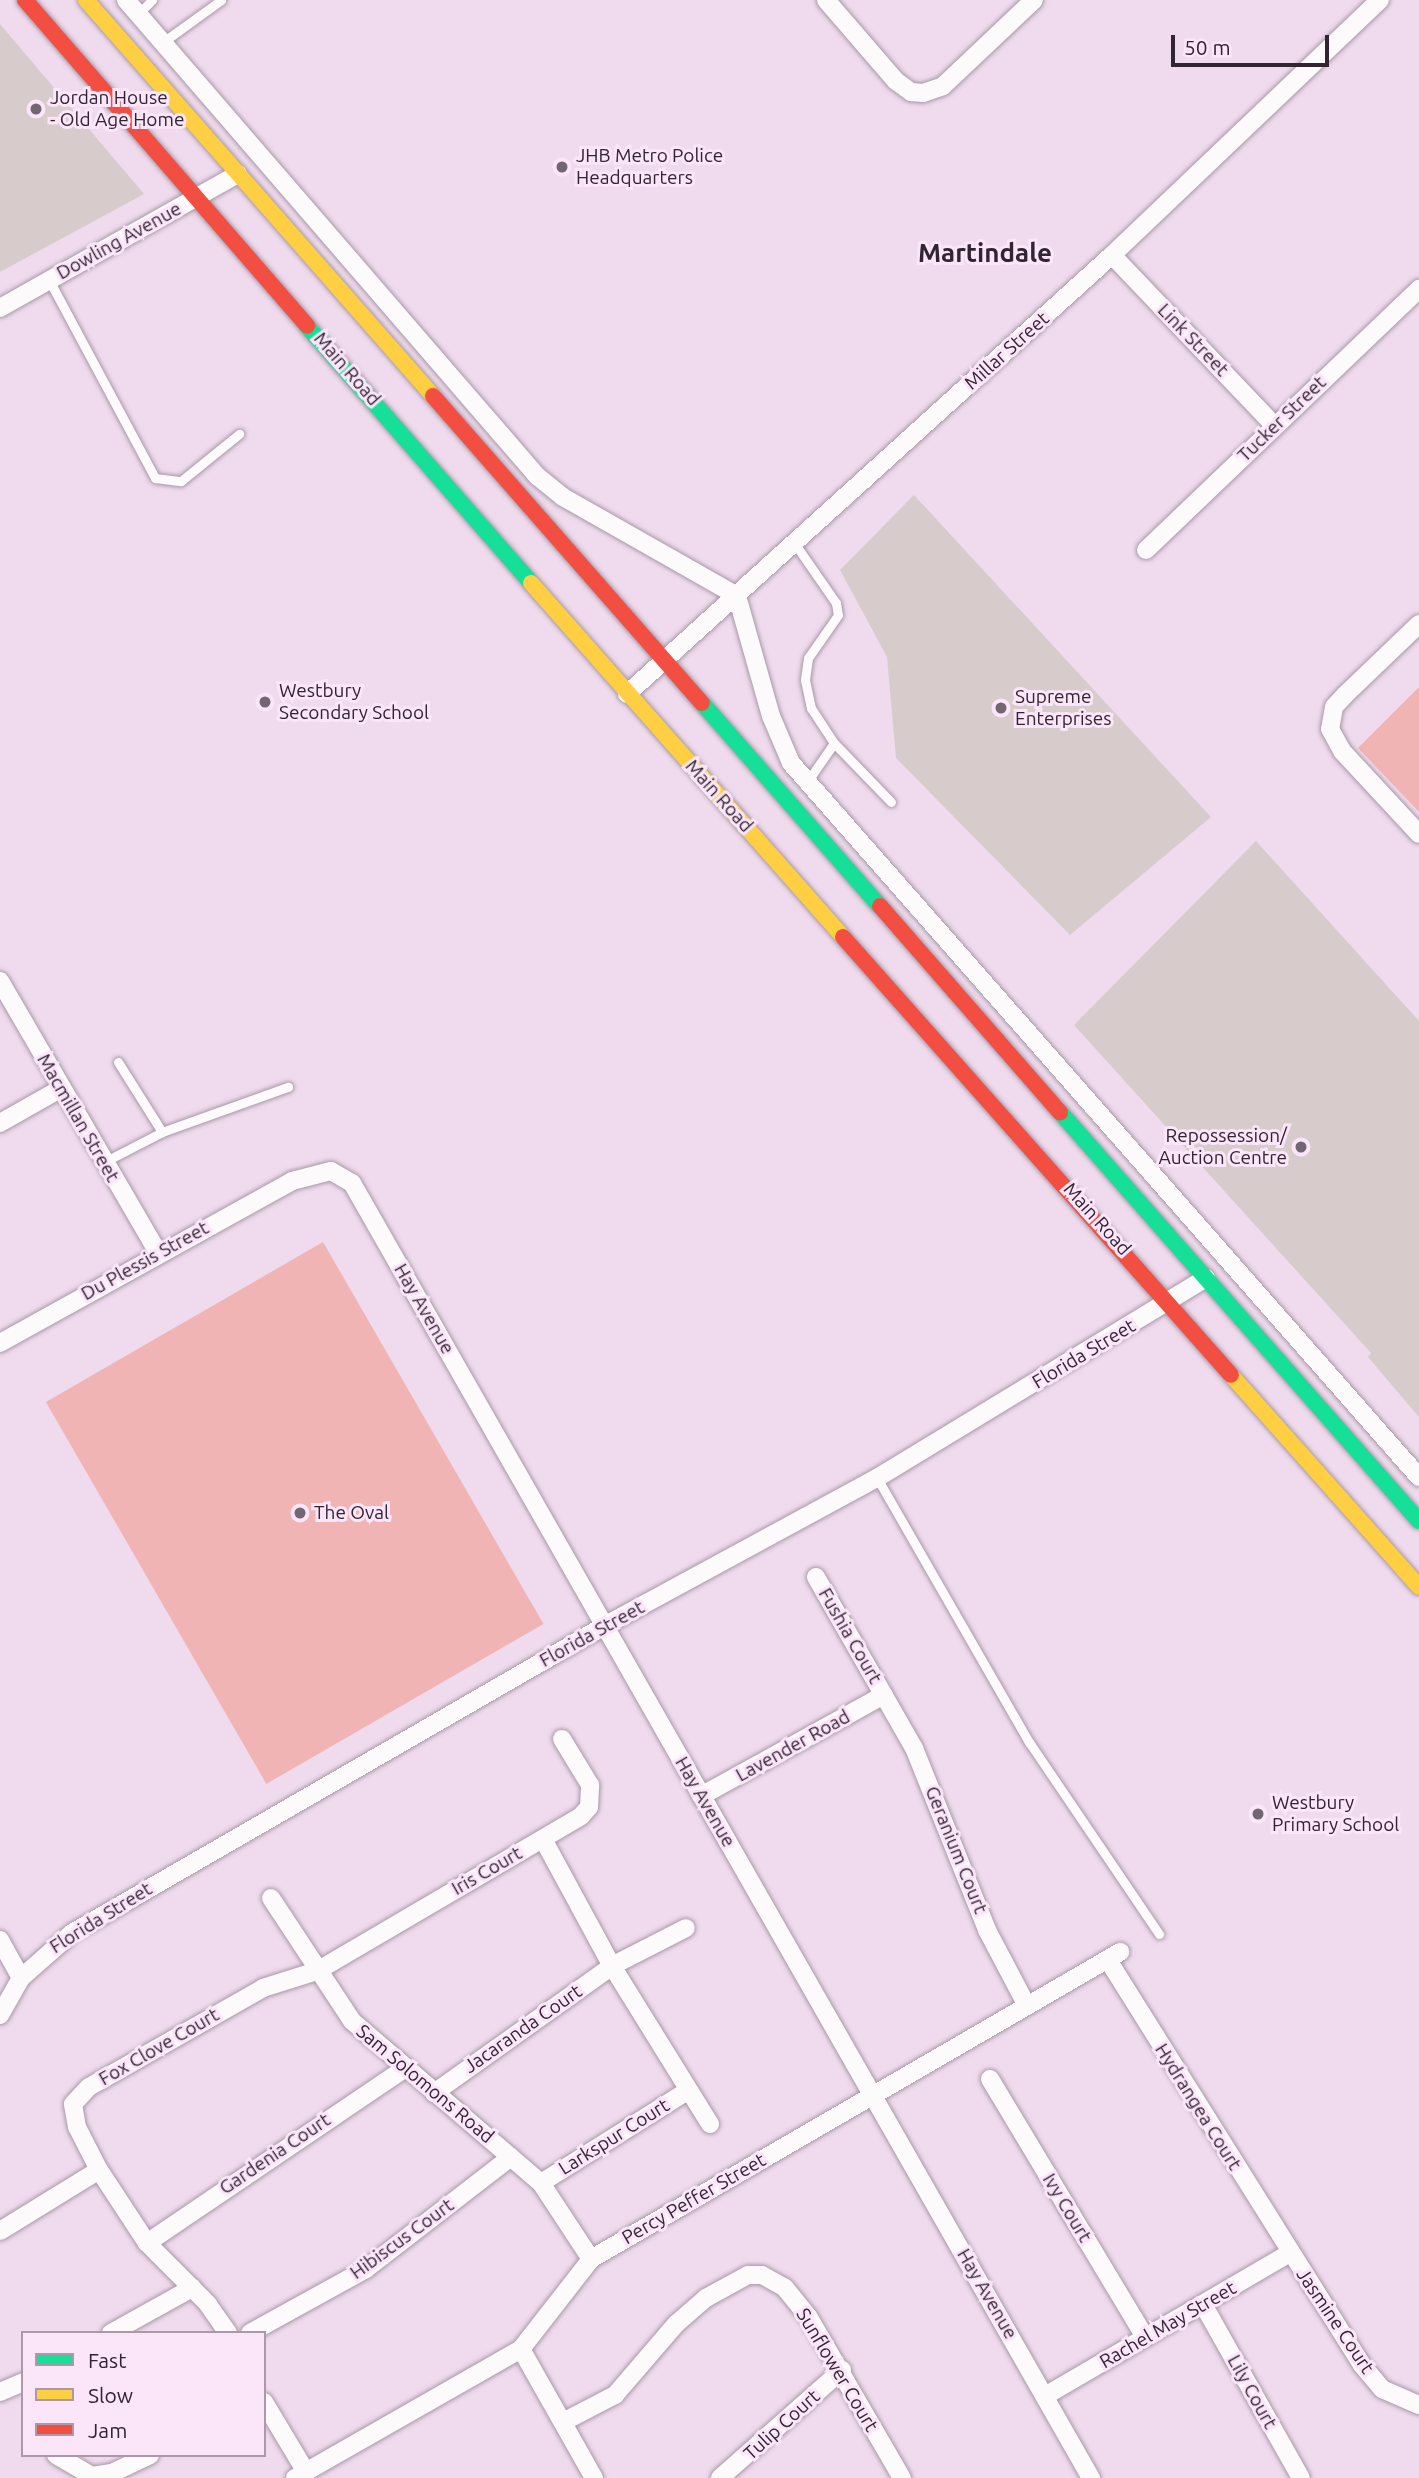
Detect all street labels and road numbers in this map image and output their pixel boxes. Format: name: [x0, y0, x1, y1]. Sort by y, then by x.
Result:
street label: Dowling Avenue: [53, 197, 185, 285]
street label: Link Street: [1153, 299, 1233, 381]
street label: Millar Street: [960, 307, 1054, 395]
street label: Main Road: [309, 328, 385, 410]
street label: Tucker Street: [1233, 371, 1331, 467]
street label: Main Road: [680, 755, 758, 837]
street label: Macmillan Street: [32, 1050, 124, 1186]
street label: Main Road: [1058, 1178, 1136, 1260]
street label: Du Plessis Street: [77, 1217, 213, 1305]
street label: Hay Avenue: [389, 1260, 459, 1358]
street label: Florida Street: [1028, 1314, 1140, 1394]
street label: Fushia Court: [813, 1584, 887, 1688]
street label: Florida Street: [536, 1596, 648, 1672]
street label: Lavender Road: [732, 1705, 854, 1787]
street label: Hay Avenue: [670, 1753, 740, 1851]
street label: Geranium Court: [920, 1783, 992, 1917]
street label: Iris Court: [448, 1842, 526, 1900]
street label: Florida Street: [46, 1878, 156, 1958]
street label: Jacaranda Court: [460, 1980, 586, 2078]
street label: Fox Clove Court: [95, 2003, 223, 2091]
street label: Sam Solomons Road: [352, 2020, 498, 2148]
street label: Hydrangea Court: [1150, 2039, 1246, 2175]
street label: Larkspur Court: [554, 2094, 674, 2180]
street label: Gardenia Court: [215, 2108, 335, 2200]
street label: Percy Peffer Street: [618, 2149, 770, 2249]
street label: Ivy Court: [1038, 2169, 1096, 2247]
street label: Hibiscus Court: [346, 2194, 458, 2284]
street label: Hay Avenue: [952, 2245, 1022, 2343]
street label: Jasmine Court: [1291, 2264, 1379, 2378]
street label: Rachel May Street: [1096, 2277, 1240, 2373]
street label: Sunflower Court: [791, 2304, 883, 2436]
street label: Lily Court: [1222, 2351, 1282, 2433]
street label: Tulip Court: [739, 2385, 825, 2465]

